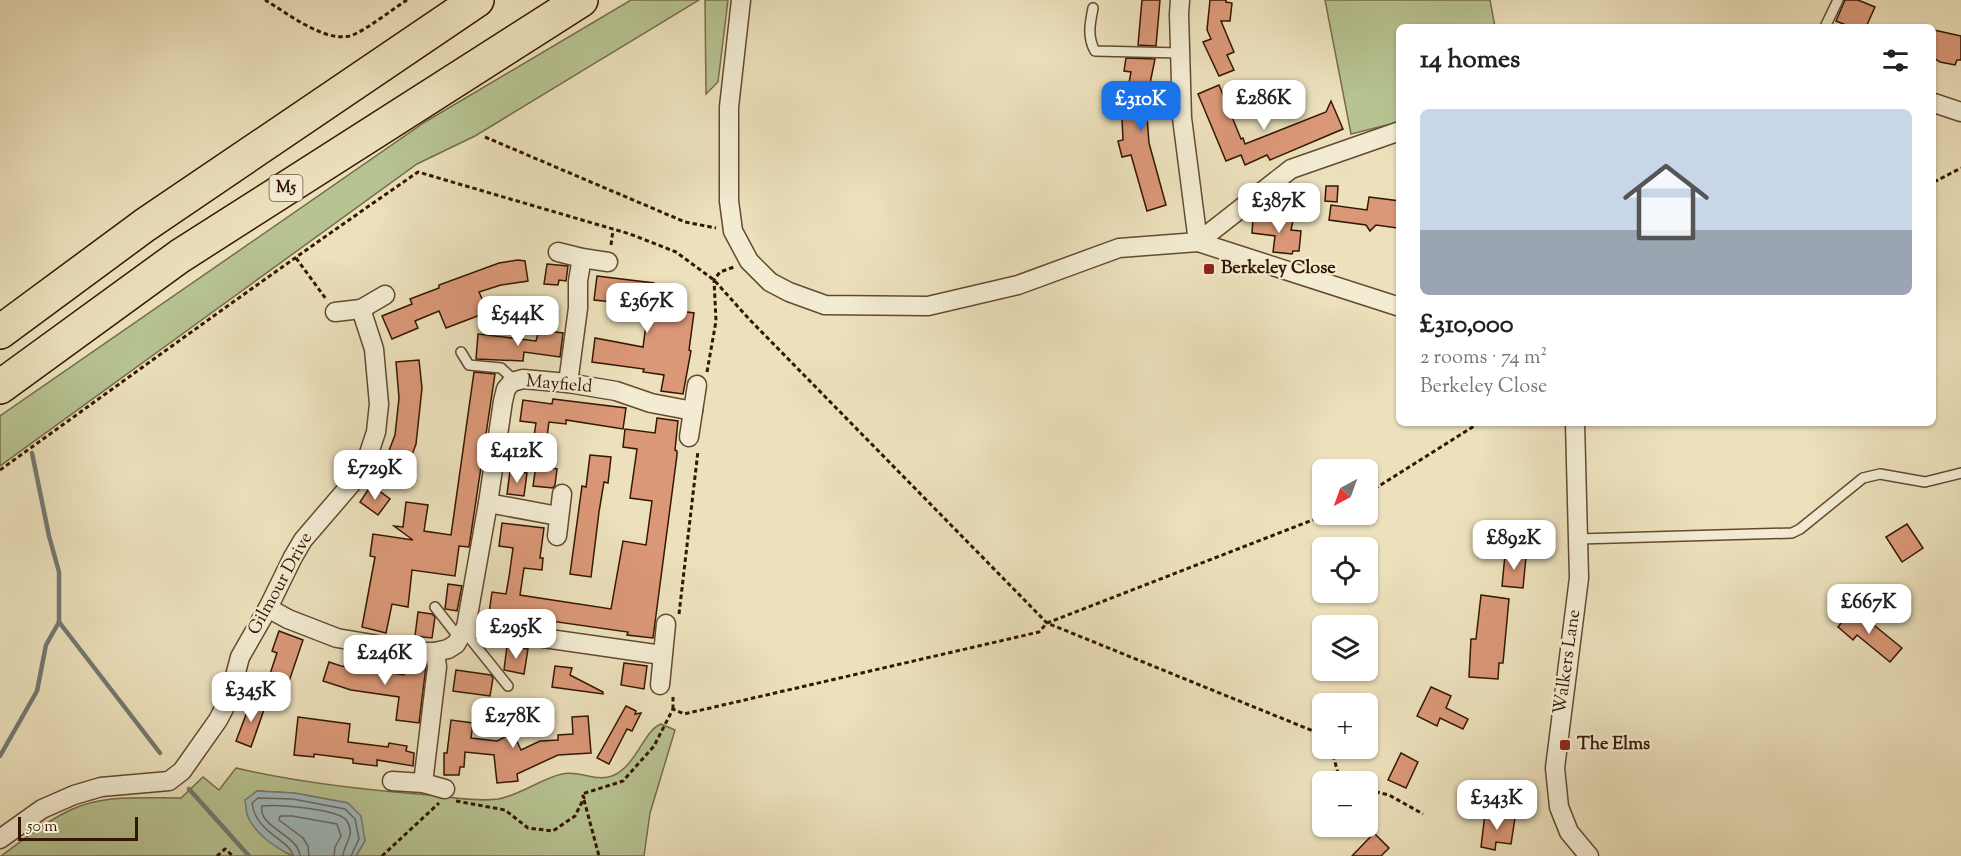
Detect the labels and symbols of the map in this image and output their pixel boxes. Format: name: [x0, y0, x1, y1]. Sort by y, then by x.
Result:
pin: £286K: [1222, 80, 1306, 131]
pin: £310K: [1099, 81, 1183, 132]
road number: M5: [270, 175, 302, 201]
pin: £387K: [1237, 183, 1321, 234]
place label: Berkeley Close: [1221, 256, 1336, 282]
marker: Berkeley Close: [1202, 262, 1216, 276]
pin: £367K: [605, 283, 689, 334]
pin: £544K: [476, 296, 560, 347]
street label: Mayfield: [525, 369, 593, 401]
pin: £412K: [475, 433, 559, 484]
pin: £729K: [333, 450, 417, 501]
north arrow: [1312, 459, 1378, 525]
pin: £892K: [1472, 520, 1556, 571]
street label: Gilmour Drive: [242, 528, 320, 640]
pin: £667K: [1827, 584, 1911, 635]
street label: Walkers Lane: [1548, 608, 1588, 716]
pin: £295K: [474, 609, 558, 660]
pin: £246K: [343, 635, 427, 686]
pin: £345K: [209, 672, 293, 723]
pin: £278K: [471, 698, 555, 749]
place label: The Elms: [1577, 732, 1650, 758]
marker: The Elms: [1558, 738, 1572, 752]
pin: £343K: [1455, 780, 1539, 831]
scale bar: [18, 814, 138, 842]

